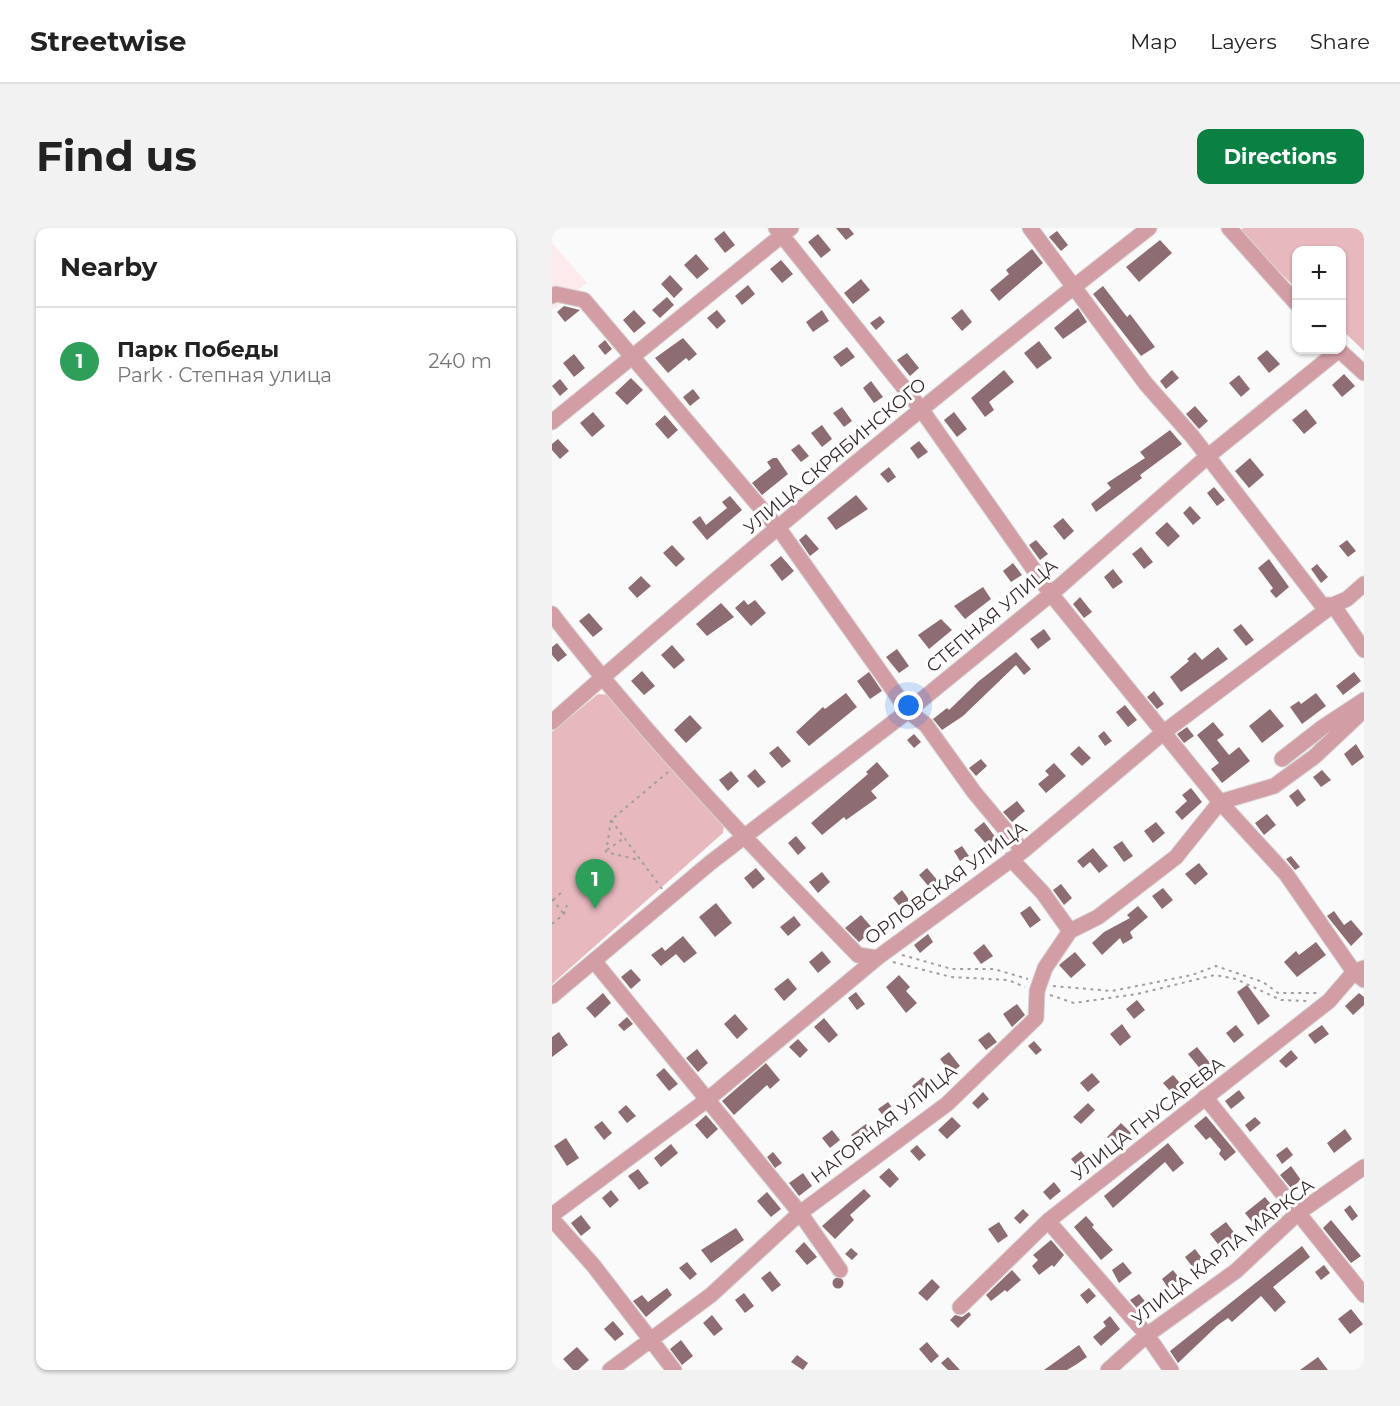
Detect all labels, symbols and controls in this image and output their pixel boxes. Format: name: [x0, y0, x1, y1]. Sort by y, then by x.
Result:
text: Streetwise: [30, 24, 186, 58]
text: Map: [1130, 29, 1177, 54]
text: Layers: [1210, 29, 1277, 54]
text: Share: [1310, 29, 1370, 54]
button: Directions: [1197, 129, 1364, 184]
text: Find us: [36, 130, 197, 182]
map controls: [1292, 246, 1346, 354]
button: +: [1292, 246, 1346, 300]
text: Nearby: [60, 251, 157, 283]
button: −: [1292, 300, 1346, 354]
text: Парк Победы: [117, 336, 279, 363]
text: 1: [76, 349, 83, 373]
text: 240 m: [428, 349, 492, 373]
text: Park · Степная улица: [117, 363, 332, 387]
street label: УЛИЦА СКРЯБИНСКОГО: [739, 373, 931, 539]
street label: СТЕПНАЯ УЛИЦА: [922, 554, 1063, 677]
your location: [894, 691, 923, 720]
street label: ОРЛОВСКАЯ УЛИЦА: [861, 816, 1032, 949]
pin: 1: [576, 860, 615, 909]
street label: УЛИЦА ГНУСАРЕВА: [1067, 1052, 1229, 1185]
street label: НАГОРНАЯ УЛИЦА: [807, 1060, 962, 1188]
street label: УЛИЦА КАРЛА МАРКСА: [1128, 1174, 1319, 1330]

